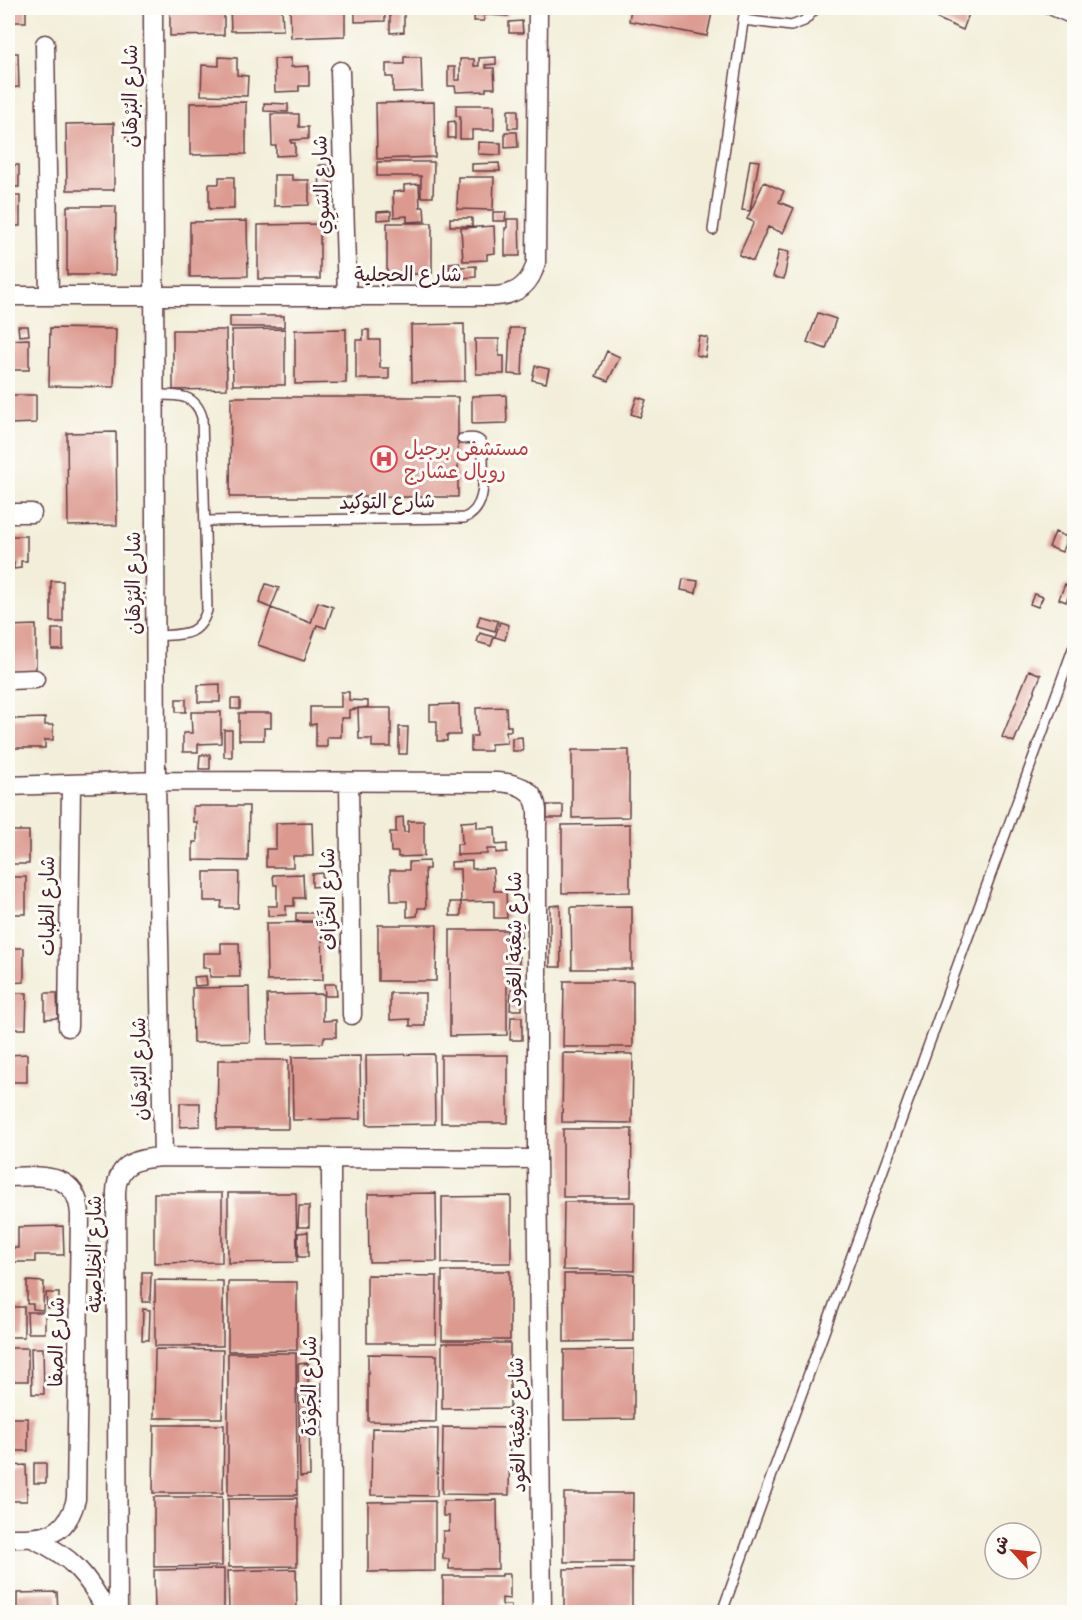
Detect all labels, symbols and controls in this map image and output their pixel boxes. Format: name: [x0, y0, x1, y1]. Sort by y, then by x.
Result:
street label: شارع البُرْهَان: [121, 44, 145, 148]
street label: شارع السَوِي: [310, 135, 340, 235]
street label: شارع الحجلية: [354, 265, 462, 289]
place label: مستشفى برجيل رويال عشارج: [404, 439, 529, 486]
hospital icon: مستشفى برجيل رويال عشارج: [369, 444, 399, 474]
street label: شارع التوكيد: [339, 491, 435, 517]
street label: شارع البُرْهَان: [124, 531, 148, 635]
street label: شارع الخَزَّاف: [314, 847, 344, 950]
street label: شارع الظبات: [38, 856, 62, 956]
street label: شارع شِعْبَة العُود: [505, 871, 529, 1007]
street label: شارع البُرْهَان: [129, 1017, 155, 1121]
street label: شارع الخِلاصيّة: [85, 1195, 109, 1313]
street label: شارع الصفا: [46, 1297, 72, 1387]
street label: شارع الجَوْدَة: [300, 1336, 324, 1436]
street label: شارع شِعْبَة العُود: [507, 1357, 533, 1493]
north arrow: [983, 1521, 1043, 1581]
text: ش: [990, 1534, 1015, 1558]

